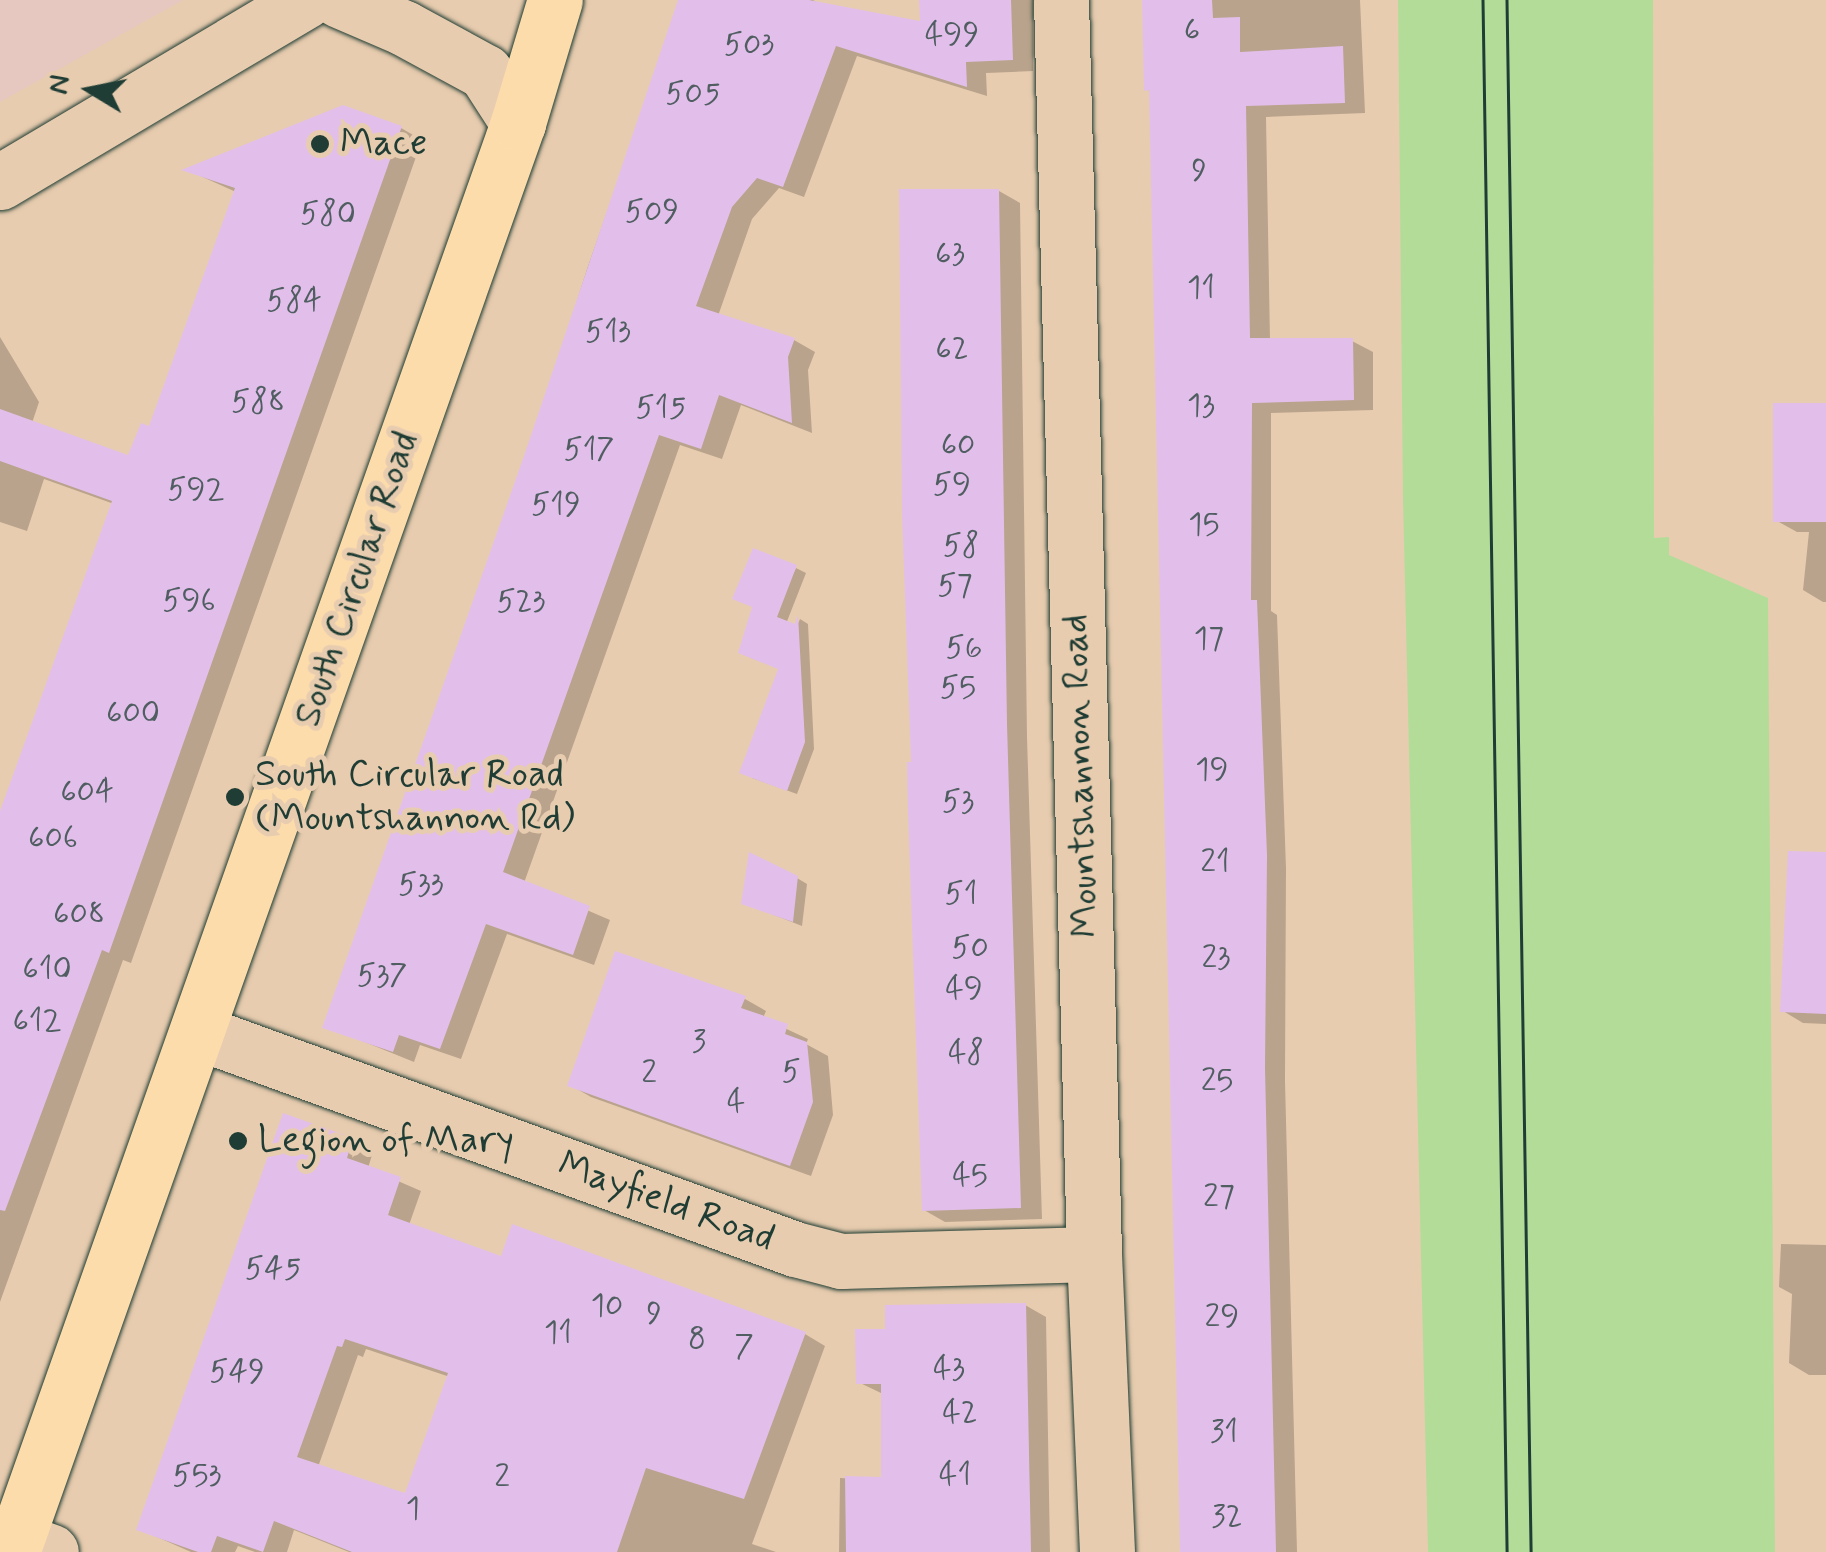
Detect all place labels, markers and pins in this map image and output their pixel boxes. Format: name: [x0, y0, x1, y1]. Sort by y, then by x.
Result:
place label: Mace: [340, 121, 427, 167]
marker: Mace: [309, 133, 331, 155]
place label: South Circular Road (Mountshannon Rd): [255, 752, 575, 842]
marker: South Circular Road (Mountshannon Rd): [224, 786, 246, 808]
place label: Legion of Mary: [258, 1118, 510, 1164]
marker: Legion of Mary: [227, 1130, 249, 1152]

